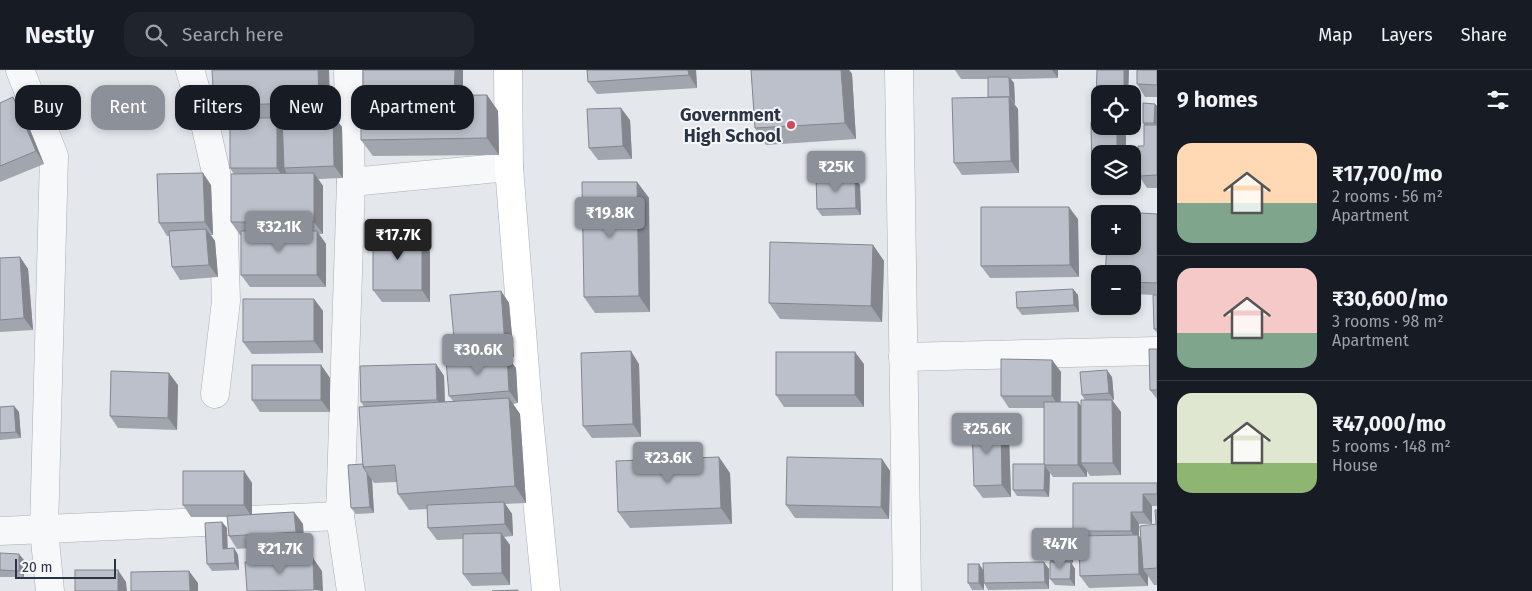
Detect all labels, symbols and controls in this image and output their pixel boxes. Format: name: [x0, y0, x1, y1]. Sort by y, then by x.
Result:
search box: [124, 12, 474, 57]
text: Nestly: [25, 21, 94, 49]
icon: search: [142, 21, 170, 49]
text: Search here: [182, 23, 284, 46]
text: Map: [1318, 24, 1353, 46]
text: Layers: [1381, 24, 1433, 46]
text: Share: [1461, 24, 1507, 46]
chip: Buy: [15, 85, 81, 130]
chip: Rent: [91, 85, 165, 130]
chip: Filters: [175, 85, 260, 130]
chip: New: [270, 85, 341, 130]
chip: Apartment: [351, 85, 474, 130]
map controls: [1091, 85, 1141, 315]
button: locate: [1091, 85, 1141, 135]
icon: filters: [1484, 86, 1512, 114]
text: 9 homes: [1177, 87, 1258, 113]
place label: Government High School: [680, 104, 782, 147]
marker: Government High School: [785, 119, 797, 131]
button: layers: [1091, 145, 1141, 195]
pin: ₹25K: [806, 150, 866, 193]
text: ₹25K: [818, 157, 854, 176]
text: ₹17,700/mo: [1332, 161, 1442, 187]
icon: home: [1217, 163, 1277, 223]
text: 2 rooms · 56 m²: [1332, 187, 1443, 206]
pin: ₹19.8K: [569, 196, 651, 239]
text: ₹19.8K: [586, 203, 634, 222]
button: +: [1091, 205, 1141, 255]
text: Apartment: [1332, 206, 1409, 225]
pin: ₹32.1K: [238, 210, 320, 253]
text: ₹32.1K: [257, 217, 301, 236]
pin: ₹17.7K: [357, 218, 439, 261]
text: ₹17.7K: [375, 225, 421, 244]
button: −: [1091, 265, 1141, 315]
text: ₹30,600/mo: [1332, 286, 1448, 312]
icon: home: [1217, 288, 1277, 348]
text: 3 rooms · 98 m²: [1332, 312, 1444, 331]
text: Apartment: [1332, 331, 1409, 350]
pin: ₹30.6K: [437, 334, 519, 376]
text: ₹30.6K: [453, 340, 503, 359]
text: ₹47,000/mo: [1332, 411, 1446, 437]
pin: ₹25.6K: [946, 412, 1028, 455]
icon: home: [1217, 413, 1277, 473]
text: ₹25.6K: [963, 419, 1011, 438]
text: 5 rooms · 148 m²: [1332, 437, 1451, 456]
pin: ₹23.6K: [627, 442, 709, 484]
text: ₹23.6K: [644, 448, 692, 467]
text: House: [1332, 456, 1378, 475]
pin: ₹47K: [1030, 528, 1090, 570]
pin: ₹21.7K: [239, 532, 321, 575]
text: ₹47K: [1043, 534, 1077, 553]
text: ₹21.7K: [257, 539, 303, 558]
scale bar: [15, 556, 116, 579]
text: 20 m: [22, 559, 52, 576]

